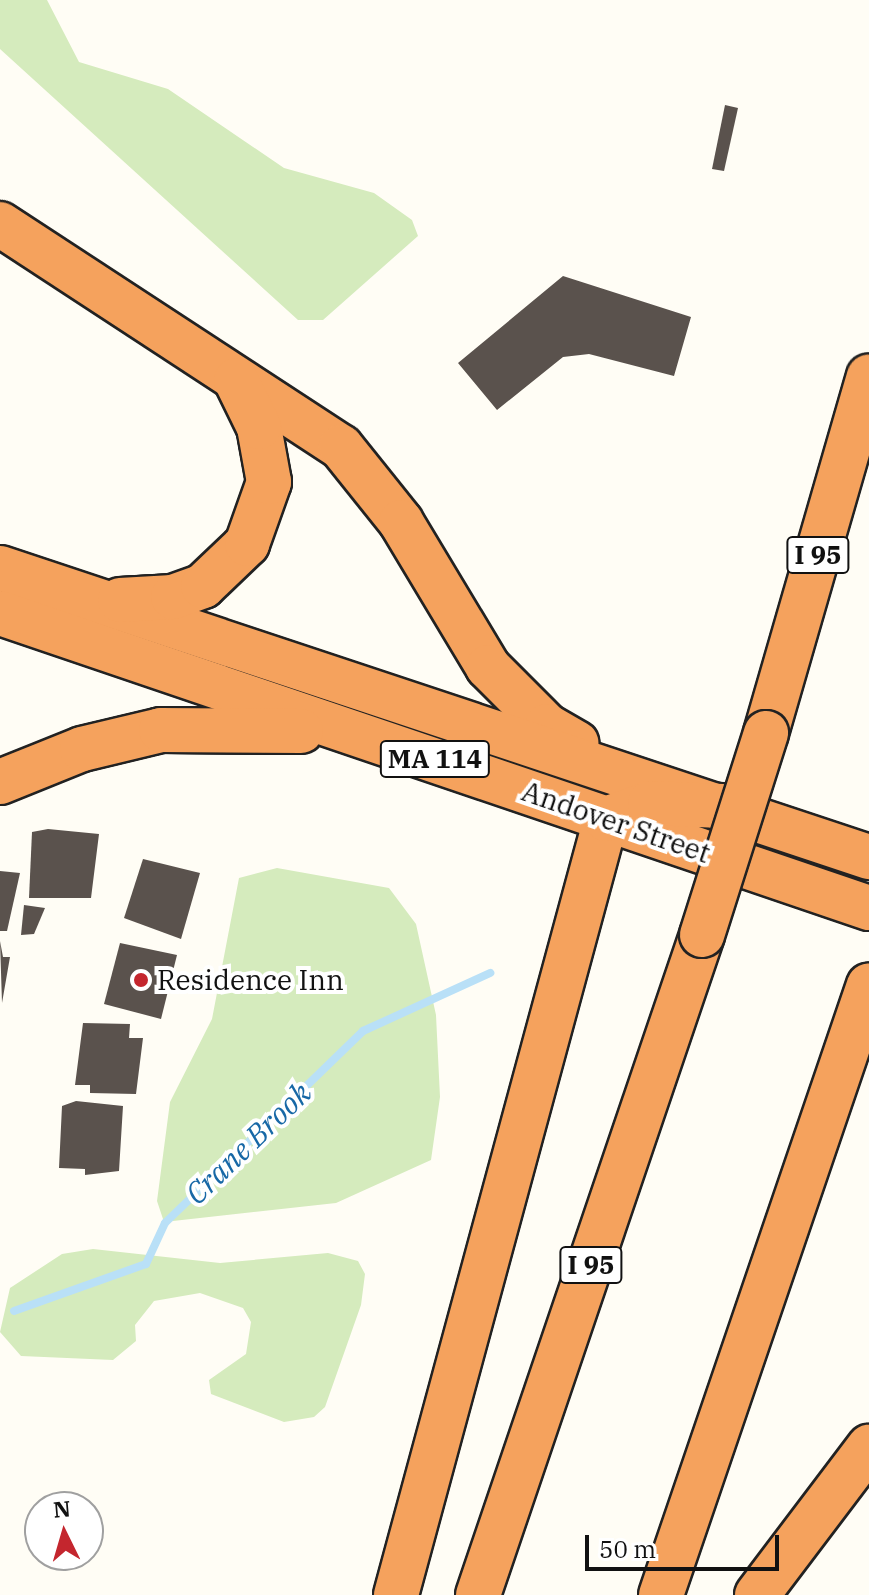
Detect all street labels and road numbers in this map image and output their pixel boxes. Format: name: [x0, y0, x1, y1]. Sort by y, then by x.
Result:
road number: I 95: [786, 533, 850, 577]
road number: MA 114: [379, 737, 491, 781]
street label: Andover Street: [517, 774, 715, 870]
road number: I 95: [559, 1243, 623, 1287]

